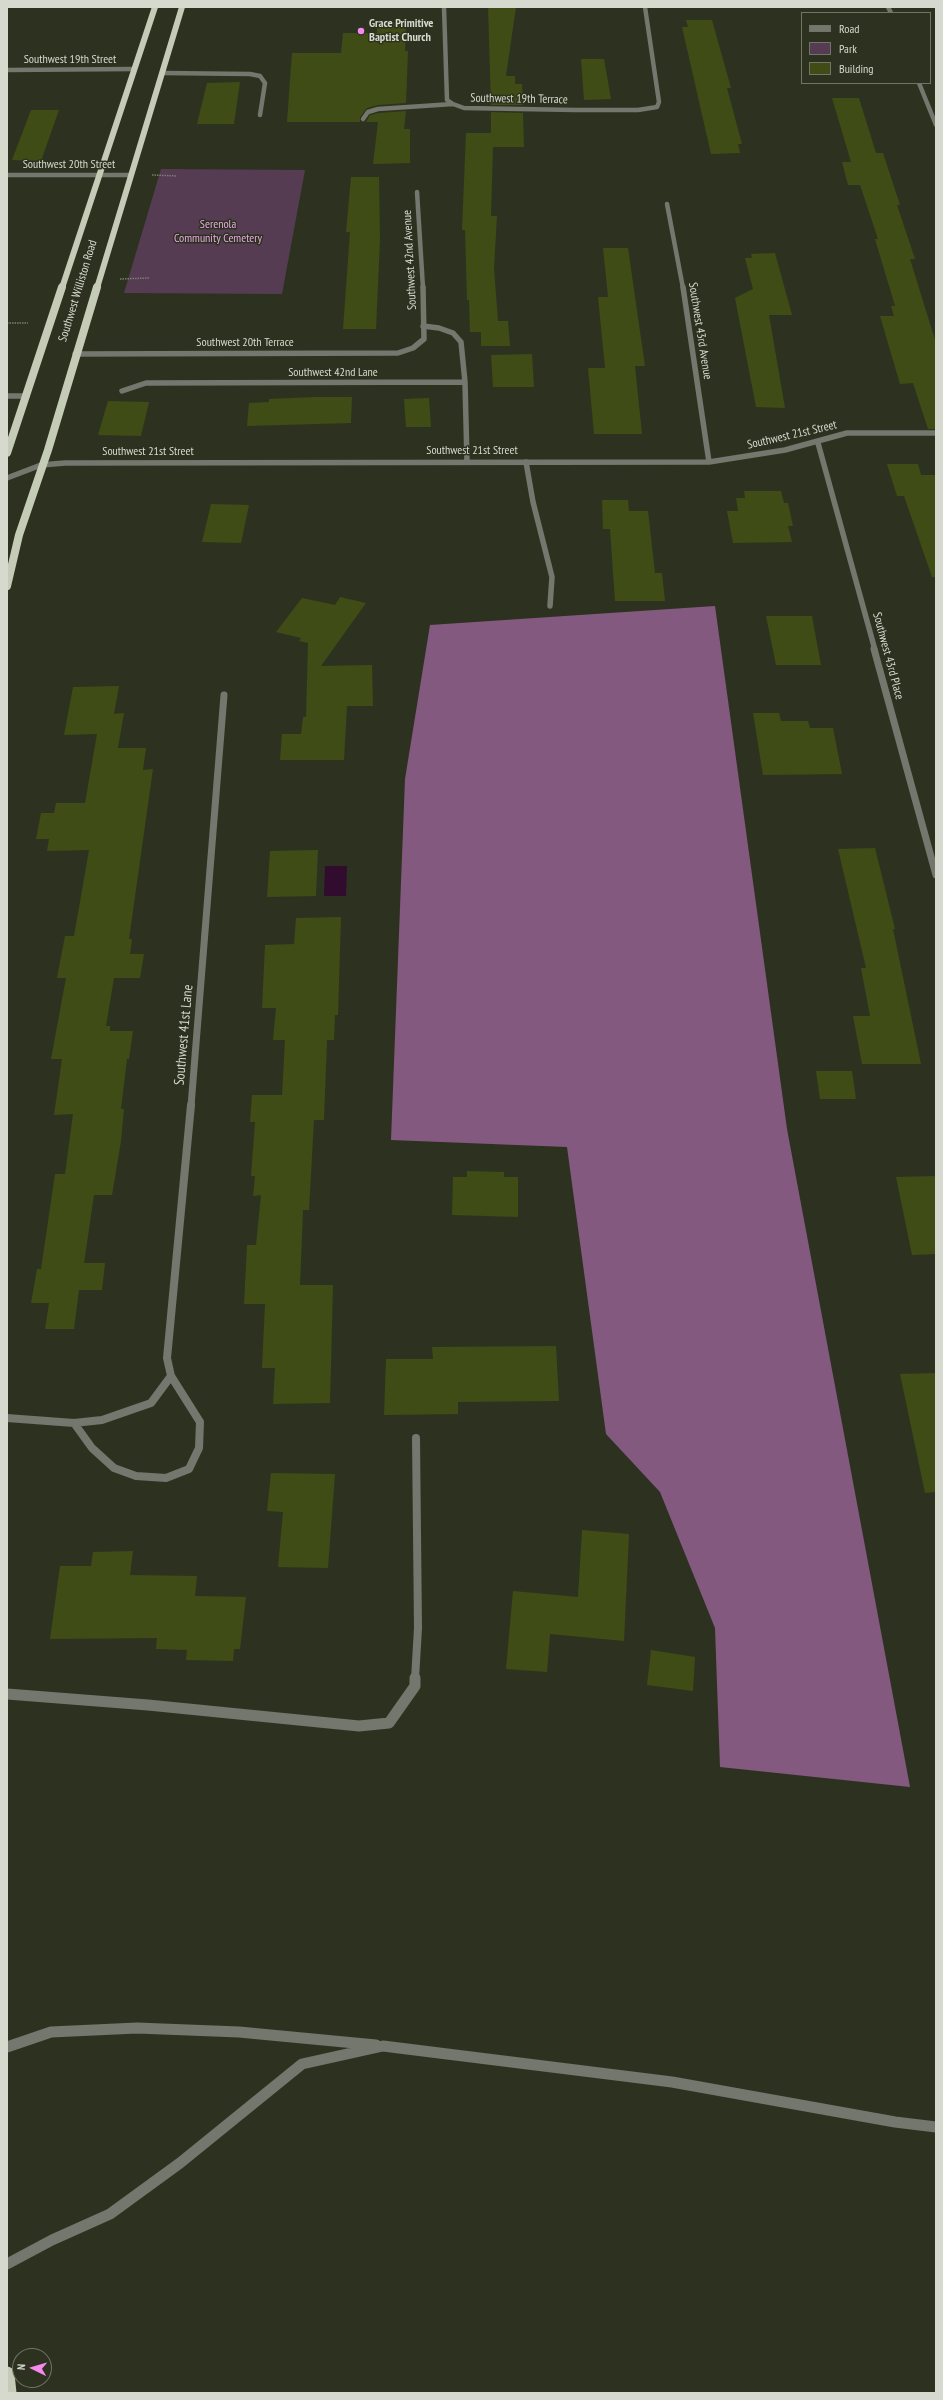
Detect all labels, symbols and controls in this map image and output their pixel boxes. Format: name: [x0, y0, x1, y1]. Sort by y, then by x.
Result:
legend: [801, 12, 931, 84]
place label: Grace Primitive Baptist Church: [369, 17, 433, 45]
text: Road: [839, 21, 859, 36]
marker: Grace Primitive Baptist Church: [356, 26, 366, 36]
text: Park: [839, 41, 857, 56]
street label: Southwest 19th Street: [24, 53, 116, 67]
text: Building: [839, 61, 874, 76]
street label: Southwest 19th Terrace: [470, 91, 568, 107]
street label: Southwest 20th Street: [23, 158, 115, 172]
street label: Southwest 42nd Avenue: [400, 210, 420, 310]
park label: Serenola Community Cemetery: [174, 218, 262, 246]
street label: Southwest Williston Road: [56, 238, 100, 344]
street label: Southwest 43rd Avenue: [685, 281, 715, 381]
street label: Southwest 20th Terrace: [196, 336, 294, 350]
street label: Southwest 42nd Lane: [288, 366, 378, 380]
street label: Southwest 21st Street: [746, 418, 838, 452]
street label: Southwest 21st Street: [426, 444, 518, 458]
street label: Southwest 21st Street: [102, 445, 194, 459]
street label: Southwest 43rd Place: [869, 611, 907, 701]
street label: Southwest 41st Lane: [171, 984, 197, 1086]
north arrow: [12, 2348, 52, 2388]
text: N: [14, 2363, 28, 2371]

